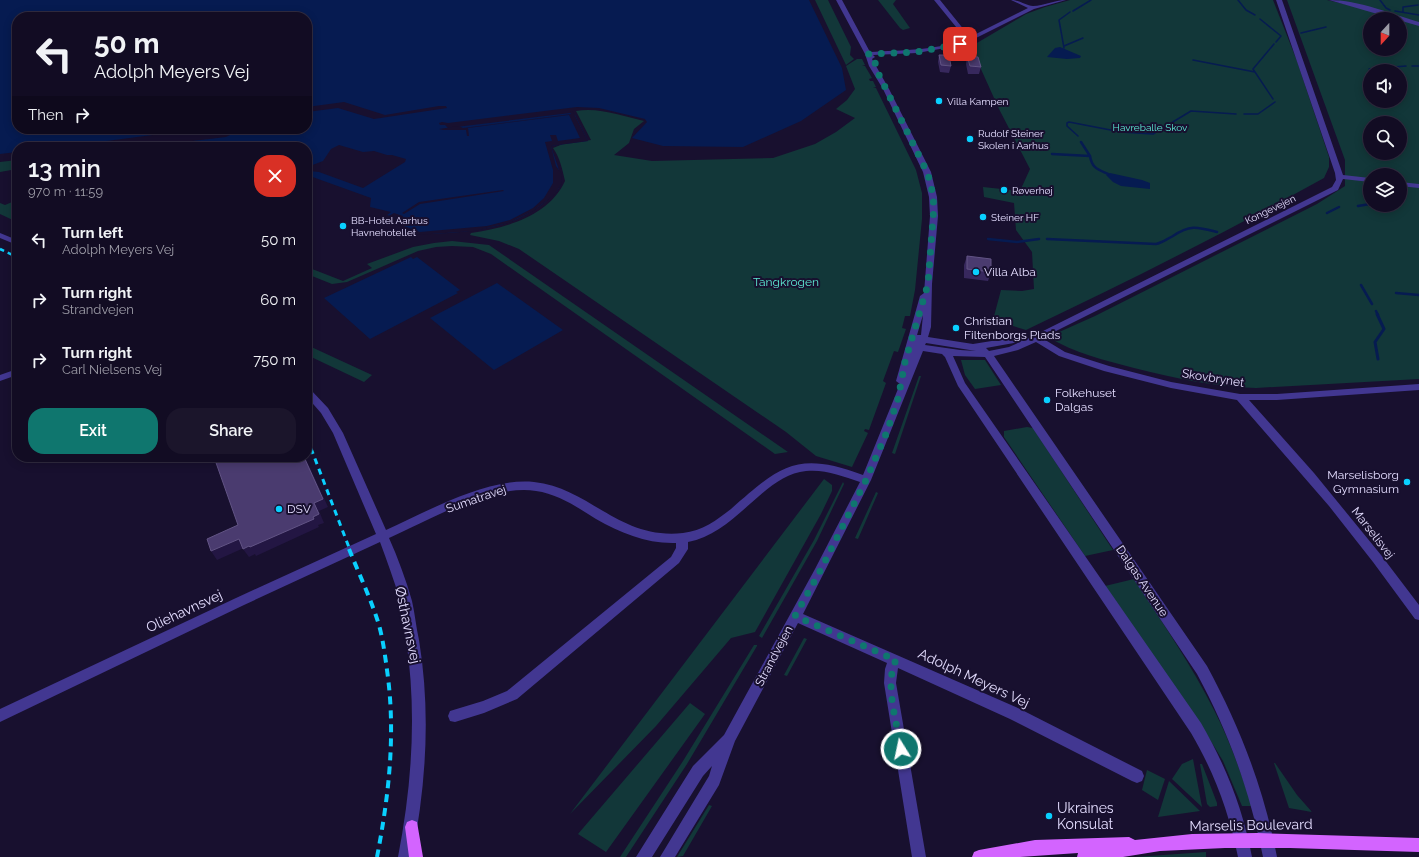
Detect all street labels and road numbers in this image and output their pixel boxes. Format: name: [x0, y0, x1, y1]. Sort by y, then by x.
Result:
street label: Kongevejen: [1243, 192, 1297, 226]
street label: Skovbrynet: [1181, 366, 1245, 390]
street label: Sumatravej: [444, 482, 508, 516]
street label: Marselisvej: [1349, 504, 1397, 562]
street label: Dalgas Avenue: [1113, 543, 1171, 619]
street label: Østhavnsvej: [392, 585, 424, 665]
street label: Oliehavnsvej: [143, 586, 225, 636]
street label: Strandvejen: [752, 623, 796, 689]
street label: Adolph Meyers Vej: [916, 645, 1032, 711]
street label: Marselis Boulevard: [1189, 816, 1313, 834]

